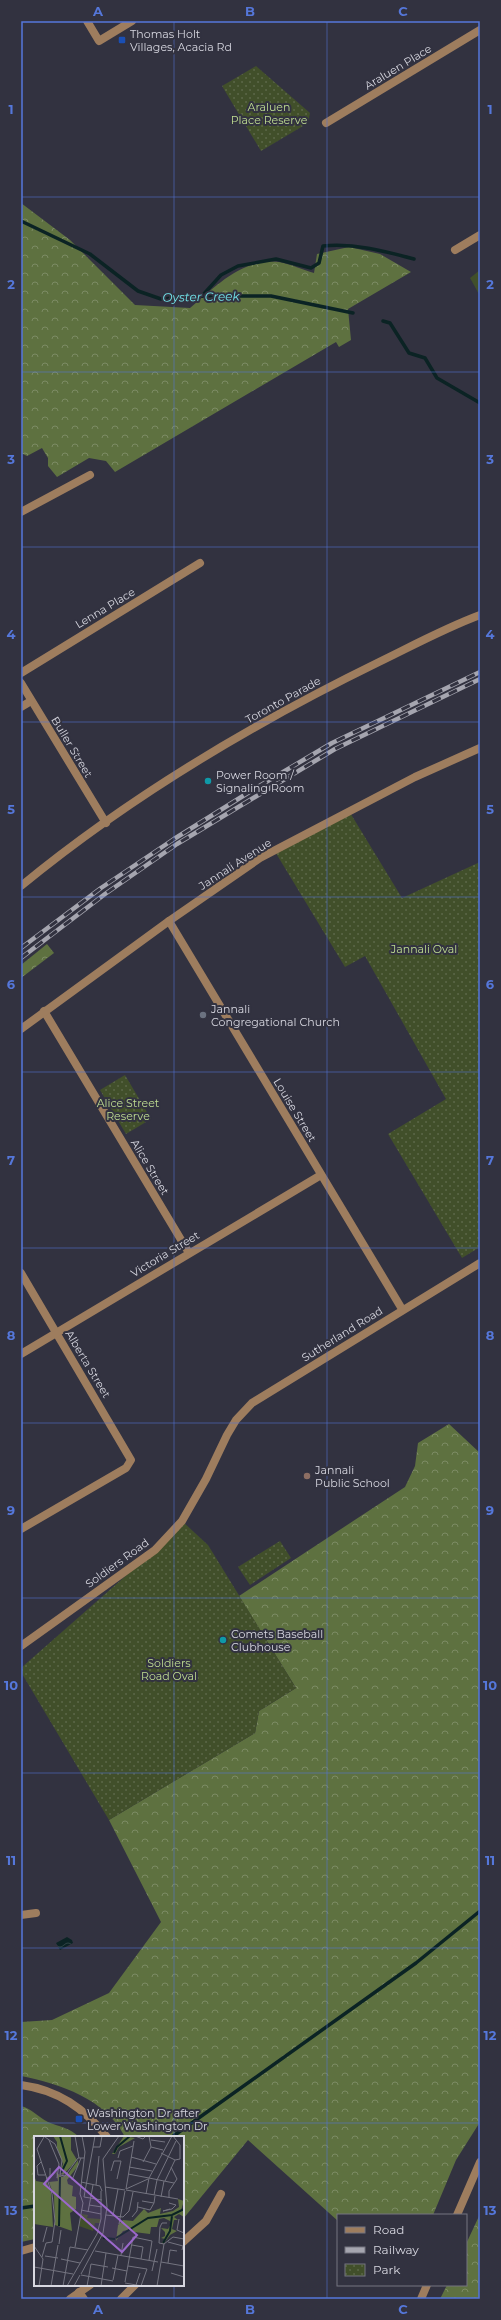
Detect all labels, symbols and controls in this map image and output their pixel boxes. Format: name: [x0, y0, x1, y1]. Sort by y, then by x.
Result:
text: A: [92, 3, 104, 19]
text: B: [245, 3, 255, 19]
text: C: [398, 3, 408, 19]
place label: Thomas Holt Villages, Acacia Rd: [130, 27, 232, 54]
marker: Thomas Holt Villages, Acacia Rd: [117, 35, 127, 45]
street label: Araluen Place: [362, 41, 434, 93]
park label: Araluen Place Reserve: [231, 100, 308, 127]
text: 1: [8, 101, 14, 117]
text: 1: [487, 101, 493, 117]
text: 2: [7, 276, 15, 292]
text: 2: [486, 276, 494, 292]
water label: Oyster Creek: [162, 288, 241, 305]
text: 3: [6, 451, 15, 467]
text: 3: [485, 451, 494, 467]
street label: Lenna Place: [73, 584, 138, 631]
text: 4: [7, 626, 16, 642]
text: 4: [486, 626, 495, 642]
street label: Toronto Parade: [243, 673, 323, 726]
street label: Buller Street: [48, 714, 96, 781]
place label: Power Room / Signaling Room: [216, 768, 304, 795]
marker: Power Room / Signaling Room: [203, 776, 213, 786]
text: 5: [7, 801, 15, 817]
text: 5: [486, 801, 494, 817]
street label: Jannali Avenue: [195, 835, 274, 893]
park label: Jannali Oval: [390, 942, 457, 956]
text: 6: [7, 976, 16, 992]
text: 6: [486, 976, 495, 992]
place label: Jannali Congregational Church: [210, 1002, 340, 1029]
marker: Jannali Congregational Church: [198, 1010, 208, 1020]
street label: Louise Street: [271, 1076, 320, 1145]
park label: Alice Street Reserve: [97, 1096, 160, 1123]
street label: Alice Street: [128, 1137, 172, 1198]
text: 7: [7, 1152, 15, 1168]
text: 7: [486, 1152, 494, 1168]
street label: Victoria Street: [128, 1228, 202, 1280]
street label: Sutherland Road: [299, 1303, 385, 1365]
text: 8: [7, 1327, 16, 1343]
text: 8: [486, 1327, 495, 1343]
street label: Alberta Street: [62, 1328, 114, 1401]
place label: Jannali Public School: [314, 1463, 390, 1490]
marker: Jannali Public School: [302, 1471, 312, 1481]
text: 9: [7, 1502, 15, 1518]
text: 9: [486, 1502, 494, 1518]
street label: Soldiers Road: [83, 1535, 151, 1591]
place label: Comets Baseball Clubhouse: [231, 1627, 323, 1654]
marker: Comets Baseball Clubhouse: [218, 1635, 228, 1645]
park label: Soldiers Road Oval: [141, 1656, 197, 1683]
text: 10: [4, 1677, 18, 1693]
text: 10: [483, 1677, 497, 1693]
text: 11: [6, 1852, 16, 1868]
text: 11: [485, 1852, 495, 1868]
text: 12: [5, 2027, 18, 2043]
text: 12: [484, 2027, 497, 2043]
place label: Washington Dr after Lower Washington Dr: [87, 2106, 207, 2133]
marker: Washington Dr after Lower Washington Dr: [74, 2114, 84, 2124]
inset map: [34, 2136, 184, 2286]
text: 13: [5, 2202, 18, 2218]
text: 13: [484, 2202, 497, 2218]
legend: [337, 2214, 467, 2286]
text: Road: [373, 2222, 404, 2237]
text: Railway: [373, 2242, 419, 2257]
text: Park: [373, 2262, 401, 2277]
text: A: [92, 2301, 104, 2317]
text: B: [245, 2301, 255, 2317]
text: C: [398, 2301, 408, 2317]

